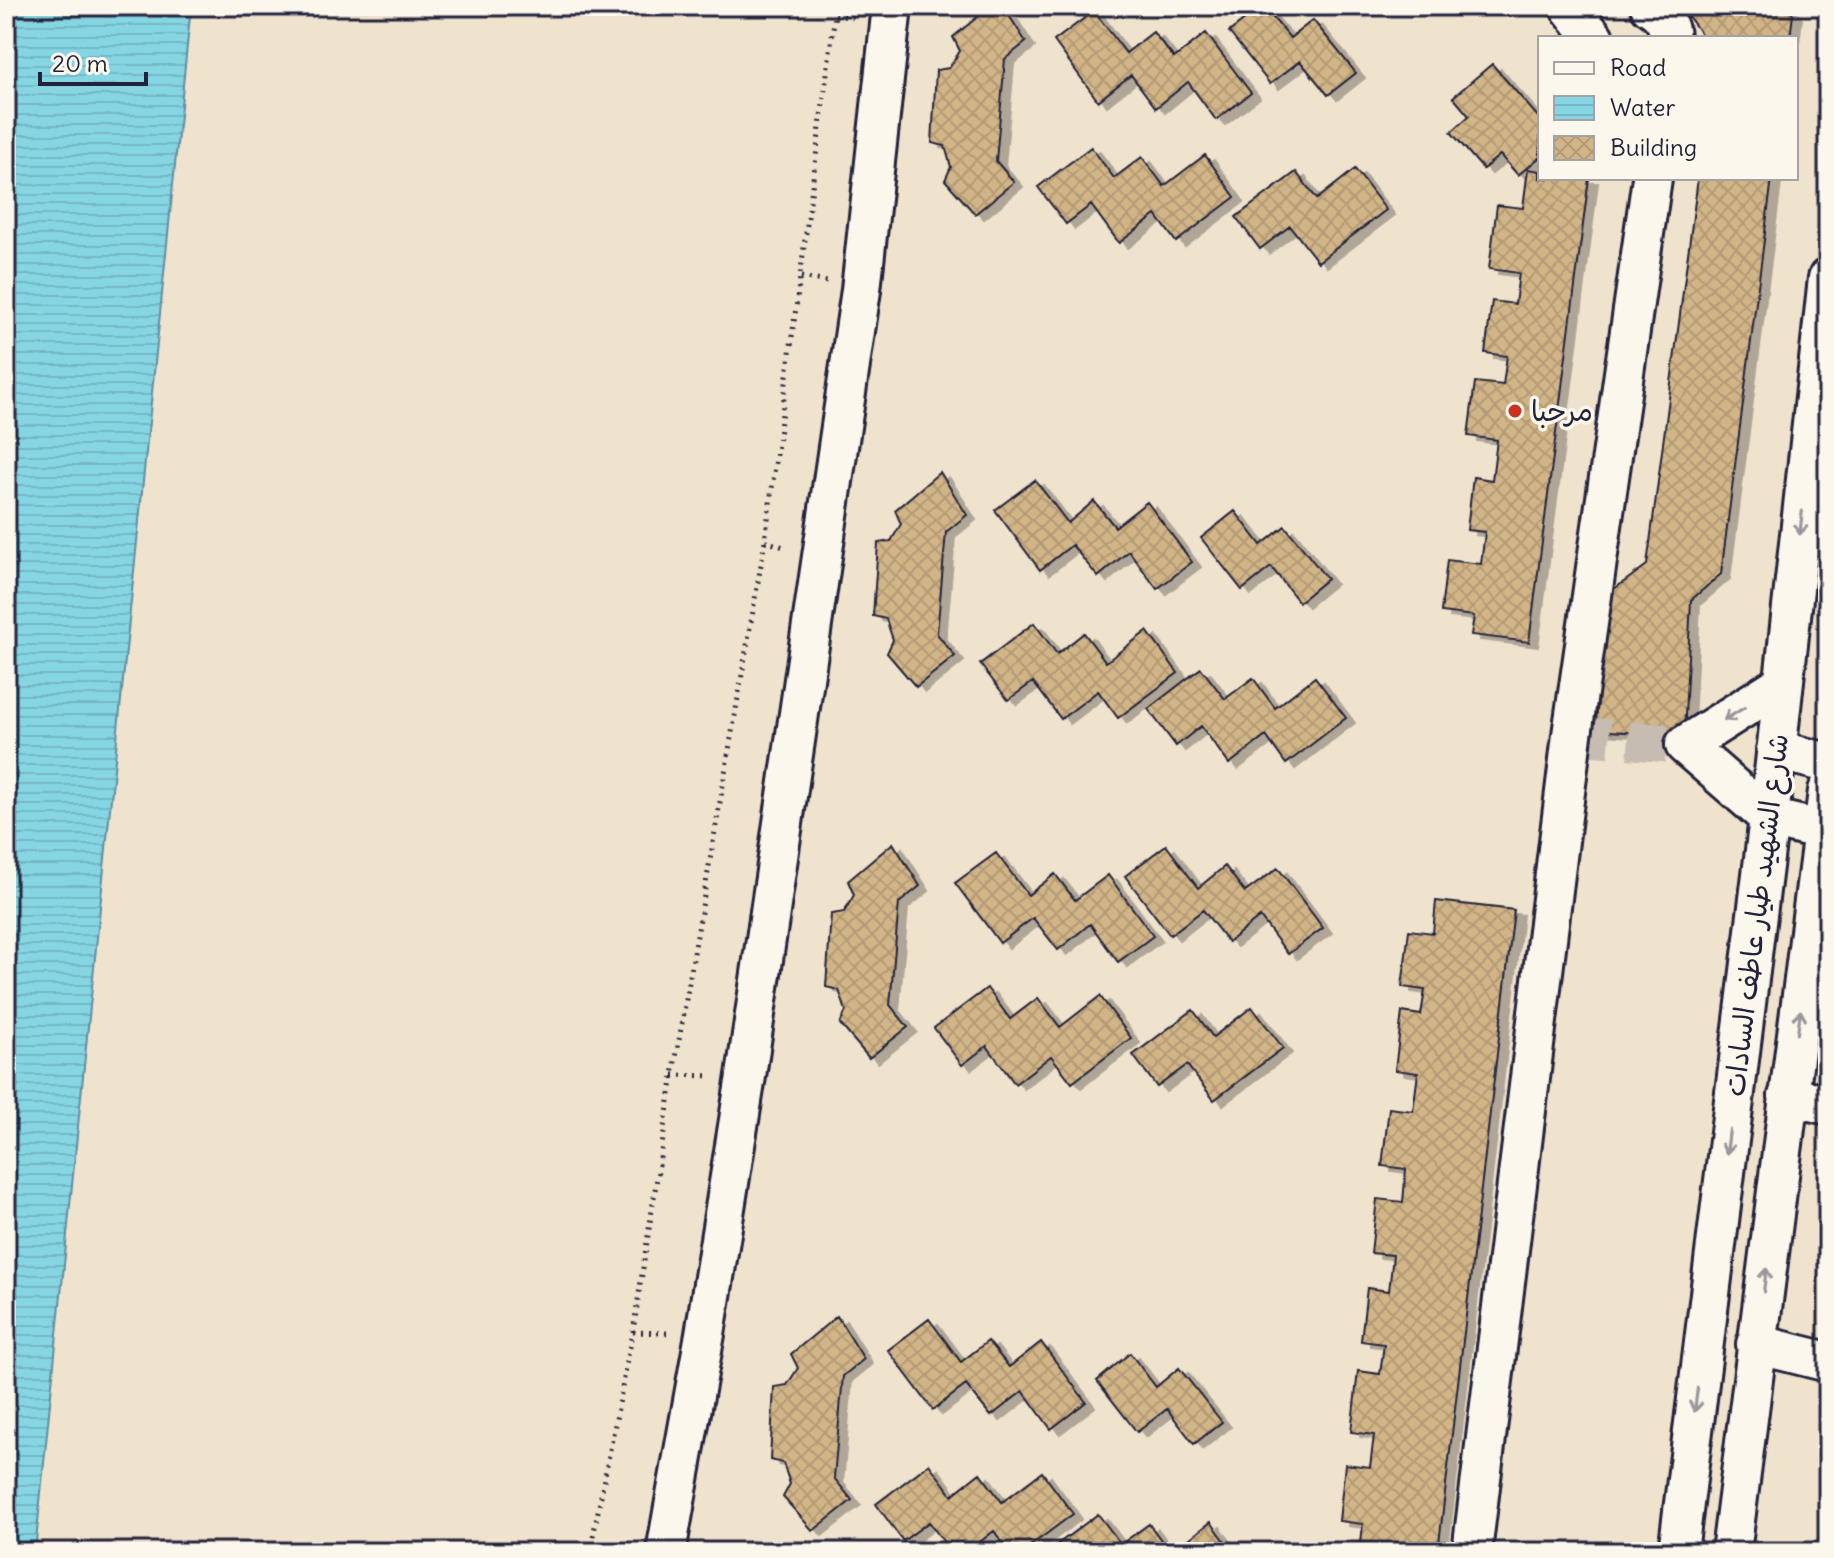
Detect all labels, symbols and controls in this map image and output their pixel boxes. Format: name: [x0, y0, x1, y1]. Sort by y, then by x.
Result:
scale bar: [40, 36, 146, 86]
legend: [1538, 36, 1798, 180]
text: 20 m: [52, 48, 108, 78]
text: Road: [1610, 52, 1666, 82]
text: Water: [1610, 92, 1675, 122]
text: Building: [1610, 132, 1697, 162]
place label: مرحبا: [1531, 393, 1593, 429]
marker: مرحبا: [1506, 402, 1524, 420]
one-way arrow: [1794, 509, 1809, 536]
one-way arrow: [1723, 706, 1746, 722]
street label: شارع الشهيد طيار عاطف السادات: [1716, 731, 1798, 1099]
one-way arrow: [1791, 1009, 1806, 1036]
one-way arrow: [1721, 1128, 1736, 1155]
one-way arrow: [1757, 1267, 1772, 1294]
one-way arrow: [1689, 1386, 1704, 1413]

